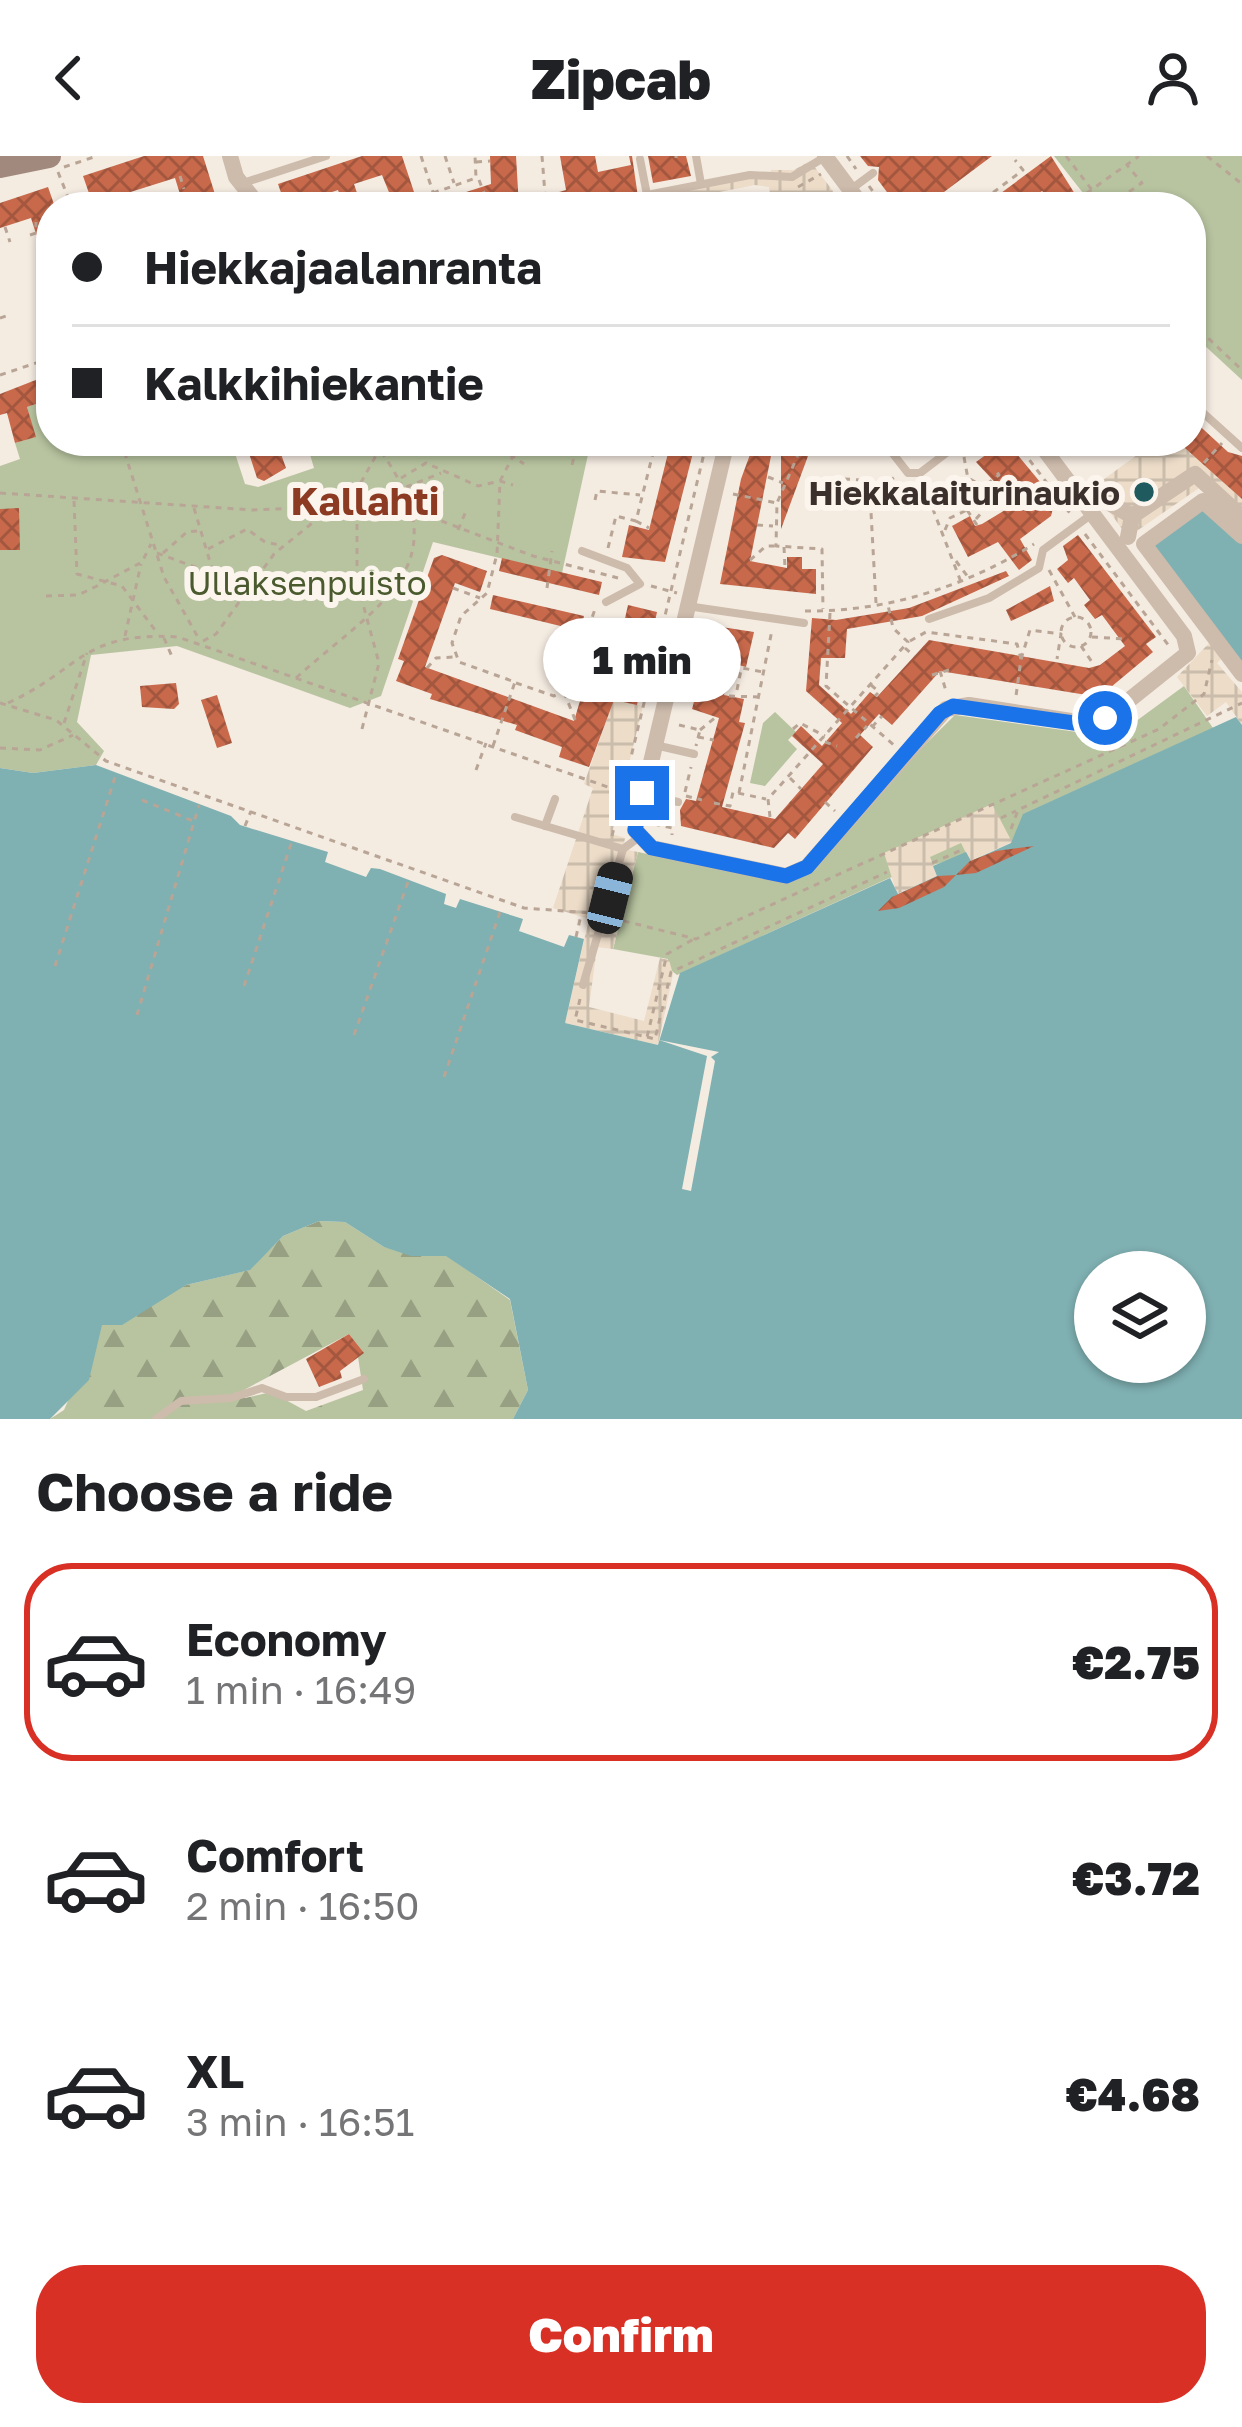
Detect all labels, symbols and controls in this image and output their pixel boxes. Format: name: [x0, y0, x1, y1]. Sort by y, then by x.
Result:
icon: back: [36, 45, 102, 111]
icon: person: [1140, 45, 1206, 111]
text: Zipcab: [531, 46, 711, 111]
text: Hiekkajaalanranta: [144, 240, 542, 294]
text: Kalkkihiekantie: [144, 356, 484, 410]
place label: Hiekkalaiturinaukio: [809, 473, 1120, 512]
district label: Kallahti: [290, 477, 440, 524]
marker: Hiekkalaiturinaukio: [1131, 479, 1157, 505]
park label: Ullaksenpuisto: [187, 563, 427, 602]
callout: 1 min: [543, 619, 741, 703]
text: 1 min: [592, 636, 692, 683]
route start: [1078, 691, 1132, 745]
route end: [615, 766, 669, 820]
car: [584, 859, 636, 937]
map controls: [1074, 1251, 1206, 1383]
button: layers: [1074, 1251, 1206, 1383]
text: Choose a ride: [36, 1458, 393, 1523]
icon: car: [42, 1608, 150, 1716]
text: Economy: [186, 1612, 387, 1666]
text: €2.75: [1072, 1635, 1200, 1689]
text: 1 min · 16:49: [186, 1666, 416, 1713]
icon: car: [42, 1824, 150, 1932]
text: Comfort: [186, 1828, 364, 1882]
text: €3.72: [1072, 1851, 1200, 1905]
text: 2 min · 16:50: [186, 1882, 420, 1929]
icon: car: [42, 2040, 150, 2148]
text: XL: [186, 2044, 244, 2098]
text: €4.68: [1065, 2067, 1200, 2121]
text: 3 min · 16:51: [186, 2098, 414, 2145]
button: Confirm: [36, 2265, 1206, 2403]

